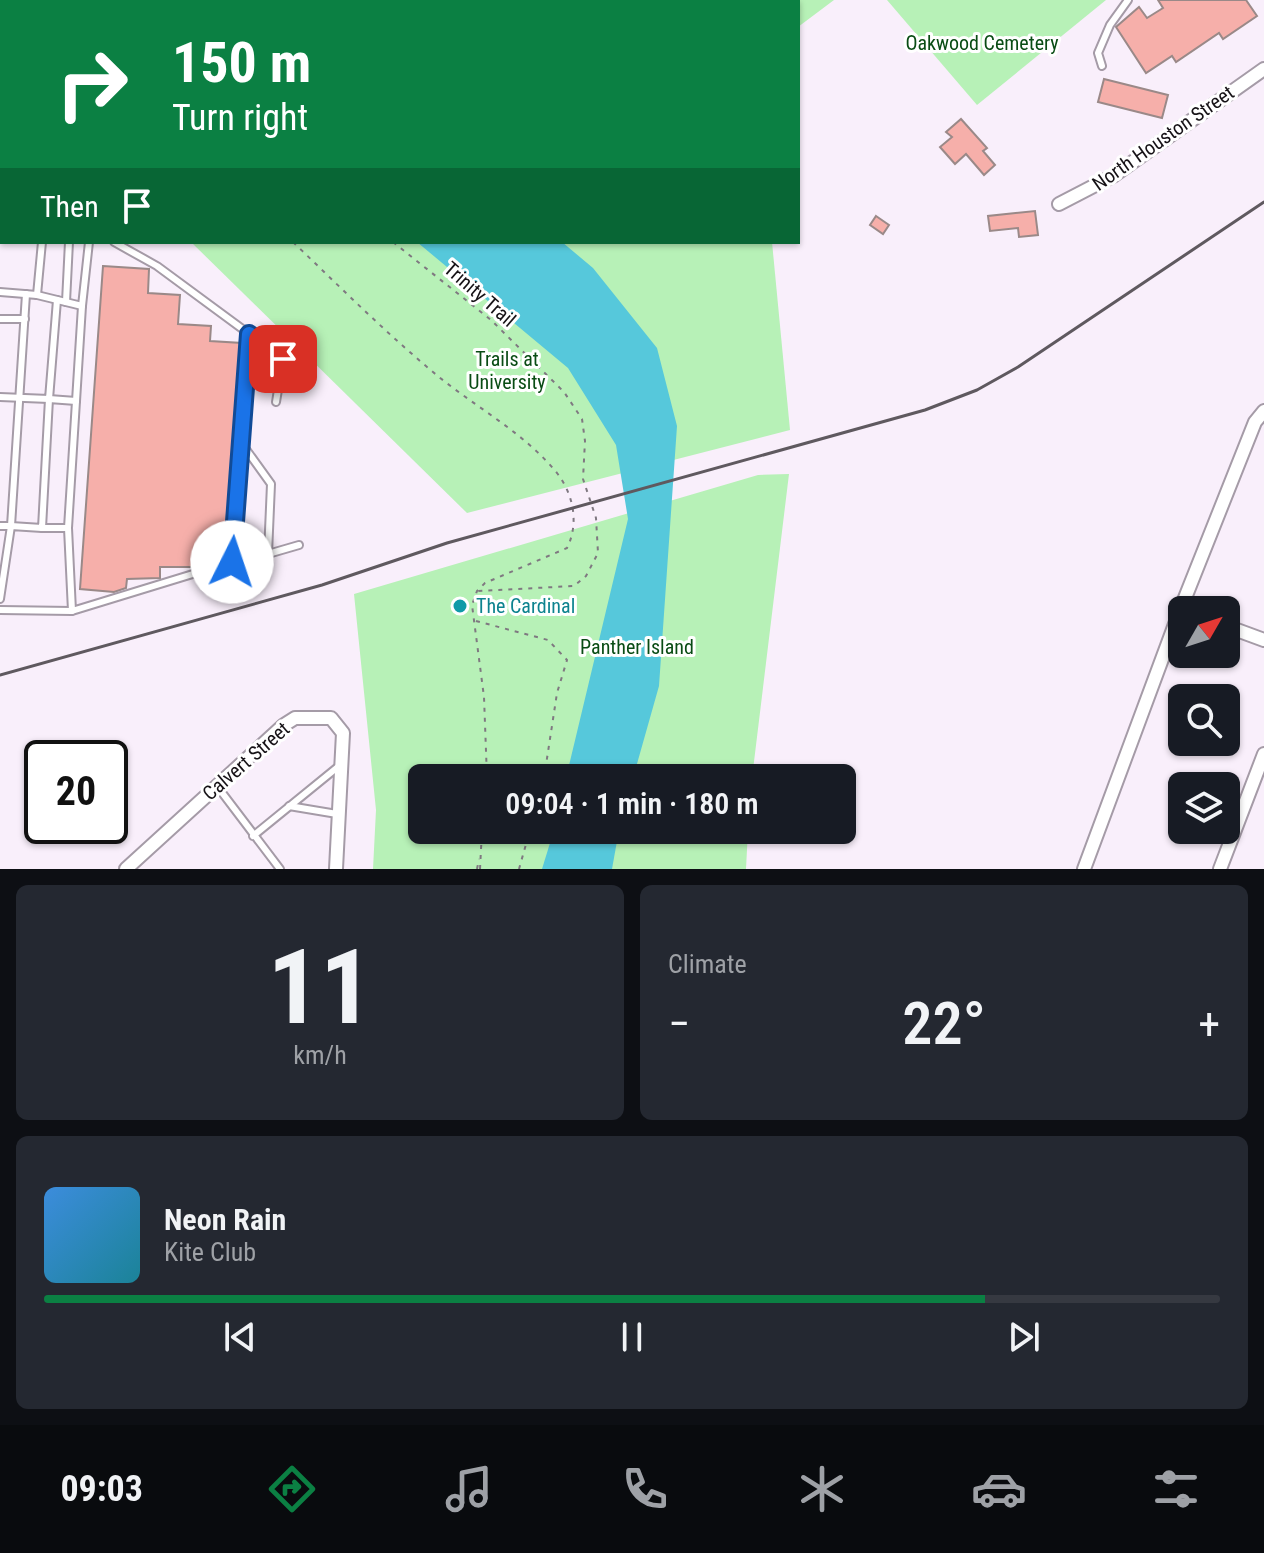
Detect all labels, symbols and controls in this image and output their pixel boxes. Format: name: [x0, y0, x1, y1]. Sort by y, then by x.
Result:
text: 150 m: [172, 30, 311, 96]
park label: Oakwood Cemetery: [905, 31, 1059, 55]
icon: right: [40, 32, 144, 136]
street label: North Houston Street: [1088, 80, 1238, 196]
text: Turn right: [172, 97, 308, 139]
icon: arrive: [115, 184, 159, 228]
text: Then: [40, 189, 99, 224]
street label: Trinity Trail: [439, 256, 521, 332]
pin: [249, 325, 317, 393]
icon: arrive: [261, 337, 305, 381]
park label: Trails at University: [468, 347, 546, 394]
position arrow: [190, 520, 274, 604]
place label: The Cardinal: [476, 594, 575, 618]
north arrow: [1168, 596, 1240, 668]
map controls: [1168, 596, 1240, 844]
marker: The Cardinal: [451, 597, 469, 615]
park label: Panther Island: [580, 635, 694, 659]
button: search: [1168, 684, 1240, 756]
street label: Calvert Street: [198, 717, 294, 805]
speed limit sign: 20: [24, 740, 128, 844]
button: layers: [1168, 772, 1240, 844]
text: 09:04 · 1 min · 180 m: [505, 786, 759, 821]
text: 11: [267, 927, 373, 1048]
text: Climate: [668, 949, 747, 979]
text: 22°: [902, 988, 986, 1059]
text: −: [668, 998, 690, 1050]
text: +: [1198, 998, 1220, 1050]
text: km/h: [293, 1040, 347, 1070]
text: Neon Rain: [164, 1202, 286, 1237]
text: Kite Club: [164, 1237, 256, 1267]
icon: previous: [218, 1315, 262, 1359]
icon: pause: [610, 1315, 654, 1359]
icon: next: [1002, 1315, 1046, 1359]
icon: directions: [264, 1461, 320, 1517]
icon: music: [441, 1461, 497, 1517]
icon: phone: [617, 1461, 673, 1517]
icon: climate: [794, 1461, 850, 1517]
icon: car: [971, 1461, 1027, 1517]
icon: filters: [1148, 1461, 1204, 1517]
text: 09:03: [60, 1468, 143, 1510]

